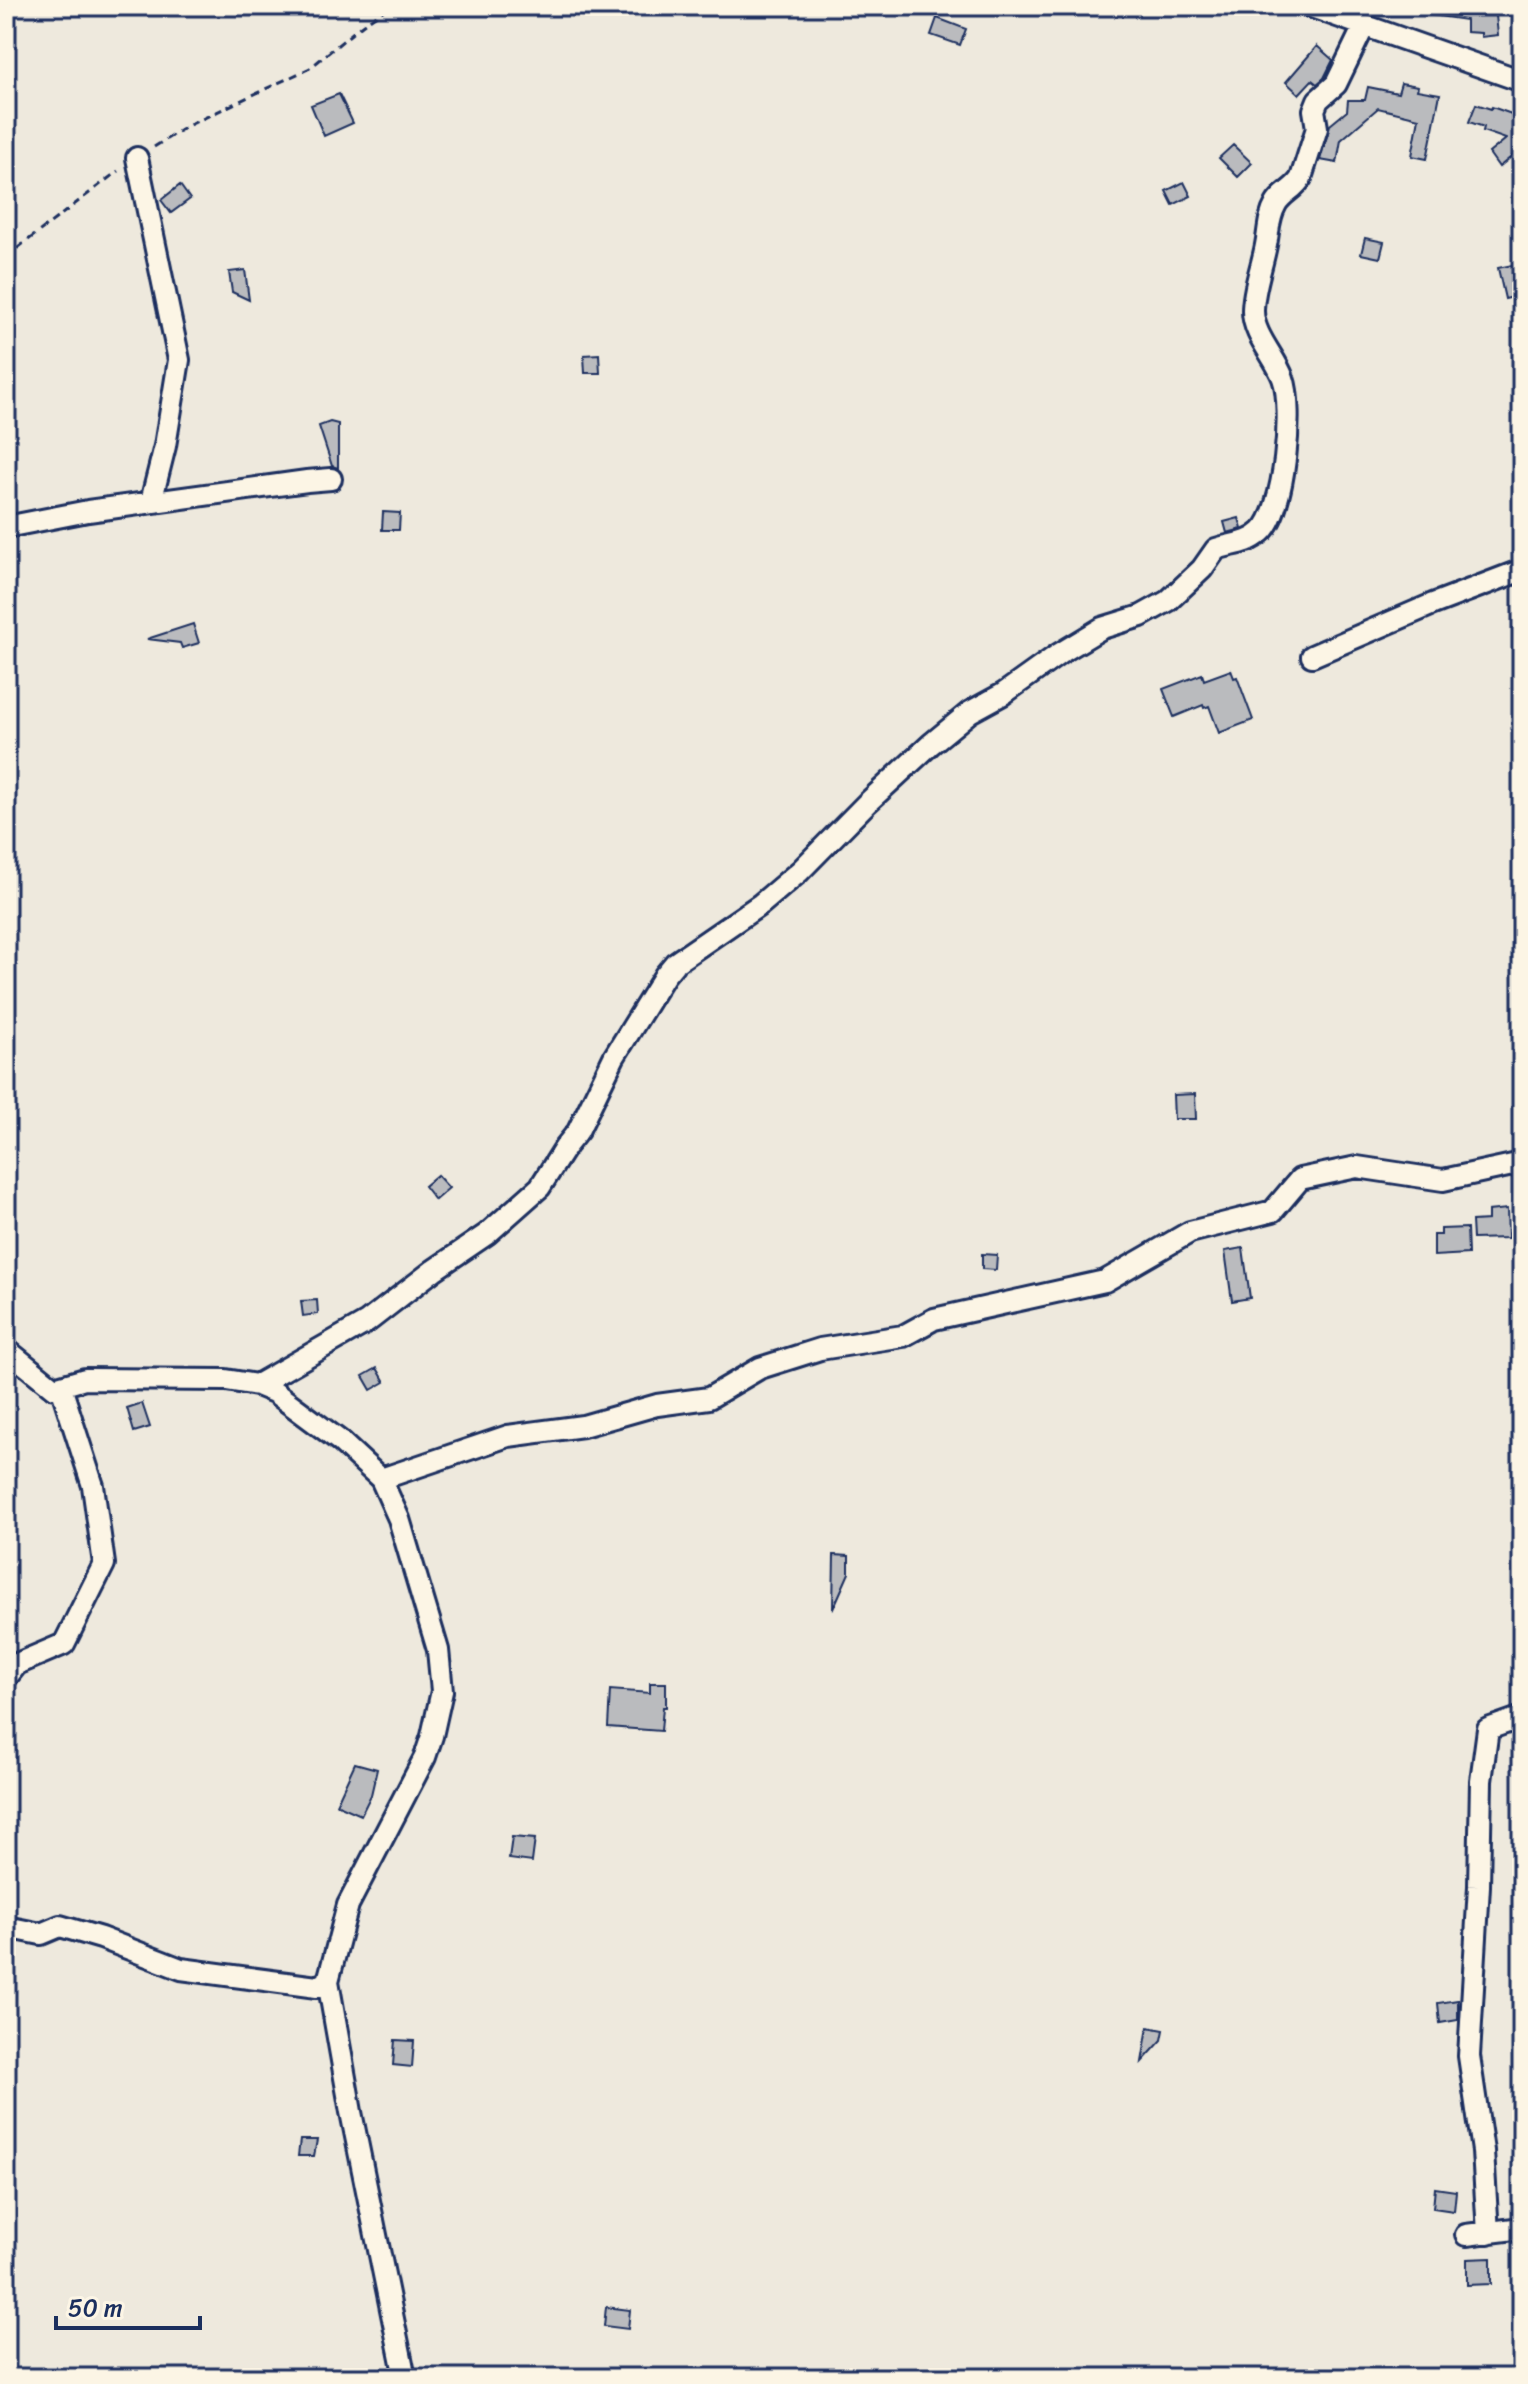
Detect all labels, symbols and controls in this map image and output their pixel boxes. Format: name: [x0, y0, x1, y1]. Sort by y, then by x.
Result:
scale bar: [56, 2280, 200, 2330]
text: 50 m: [68, 2287, 123, 2329]

